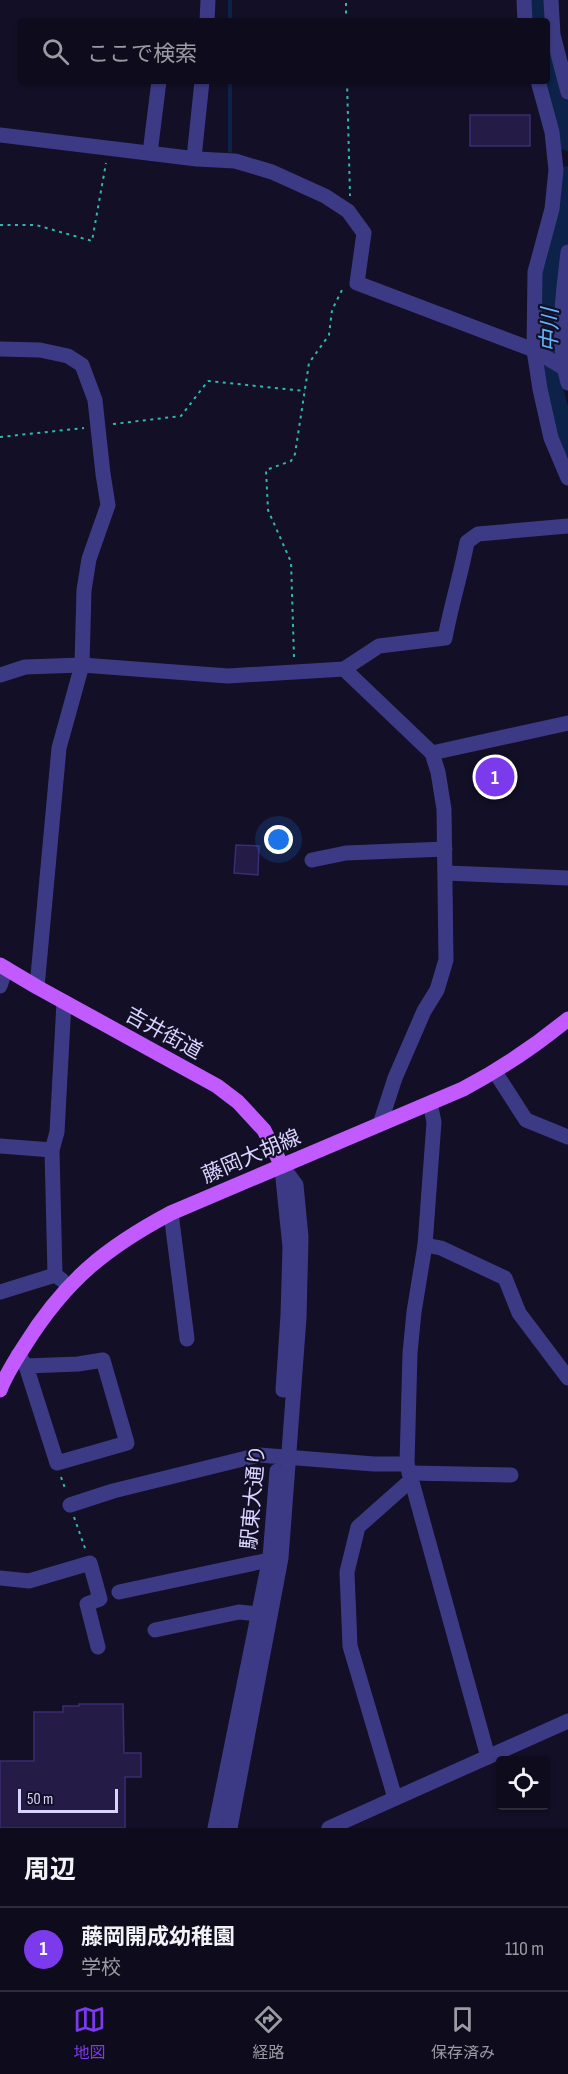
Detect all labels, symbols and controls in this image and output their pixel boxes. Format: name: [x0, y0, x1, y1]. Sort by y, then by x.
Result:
search box: [18, 18, 550, 84]
icon: search: [39, 35, 72, 68]
text: ここで検索: [87, 41, 197, 68]
water label: 中川: [537, 306, 564, 352]
pin: 1: [476, 754, 514, 800]
your location: [264, 825, 293, 854]
street label: 吉井街道: [121, 1002, 207, 1065]
street label: 藤岡大胡線: [198, 1124, 304, 1188]
street label: 駅東大通り: [236, 1444, 271, 1550]
map controls: [496, 1756, 550, 1810]
button: locate: [496, 1756, 550, 1810]
scale bar: [18, 1786, 118, 1814]
text: 50 m: [27, 1790, 53, 1809]
text: 周辺: [24, 1855, 76, 1886]
text: 藤岡開成幼稚園: [81, 1924, 235, 1951]
text: 1: [40, 1937, 47, 1961]
text: 110 m: [505, 1937, 544, 1961]
text: 学校: [81, 1956, 121, 1980]
tab: 地図: [73, 2003, 106, 2063]
tab: 経路: [252, 2003, 285, 2063]
tab: 保存済み: [431, 2003, 495, 2063]

